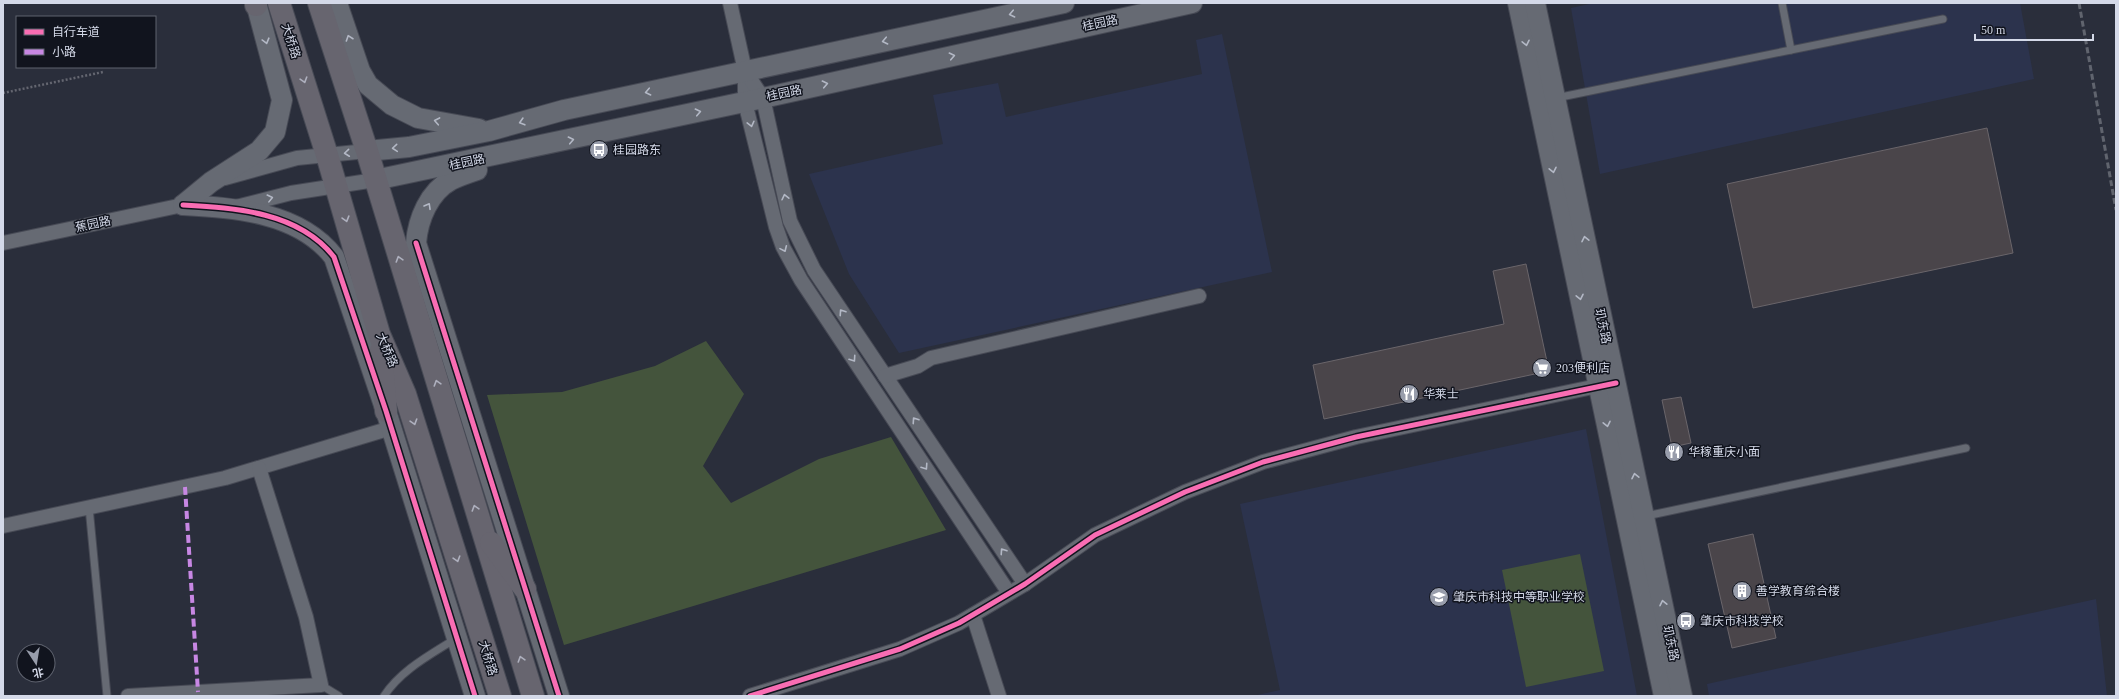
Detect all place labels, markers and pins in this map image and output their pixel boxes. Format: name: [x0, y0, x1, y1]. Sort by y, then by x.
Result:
bus stop icon: 桂园路东: [588, 139, 610, 161]
place label: 桂园路东: [613, 143, 661, 157]
supermarket icon: 203便利店: [1531, 357, 1553, 379]
place label: 203便利店: [1556, 361, 1610, 375]
restaurant icon: 华莱士: [1398, 383, 1420, 405]
place label: 华莱士: [1423, 387, 1459, 401]
restaurant icon: 华稼重庆小面: [1663, 441, 1685, 463]
place label: 华稼重庆小面: [1688, 445, 1760, 459]
building icon: 善学教育综合楼: [1731, 580, 1753, 602]
place label: 善学教育综合楼: [1756, 584, 1840, 598]
school or university icon: 肇庆市科技中等职业学校: [1428, 586, 1450, 608]
place label: 肇庆市科技中等职业学校: [1453, 590, 1585, 604]
bus stop icon: 肇庆市科技学校: [1675, 610, 1697, 632]
place label: 肇庆市科技学校: [1700, 614, 1784, 628]

